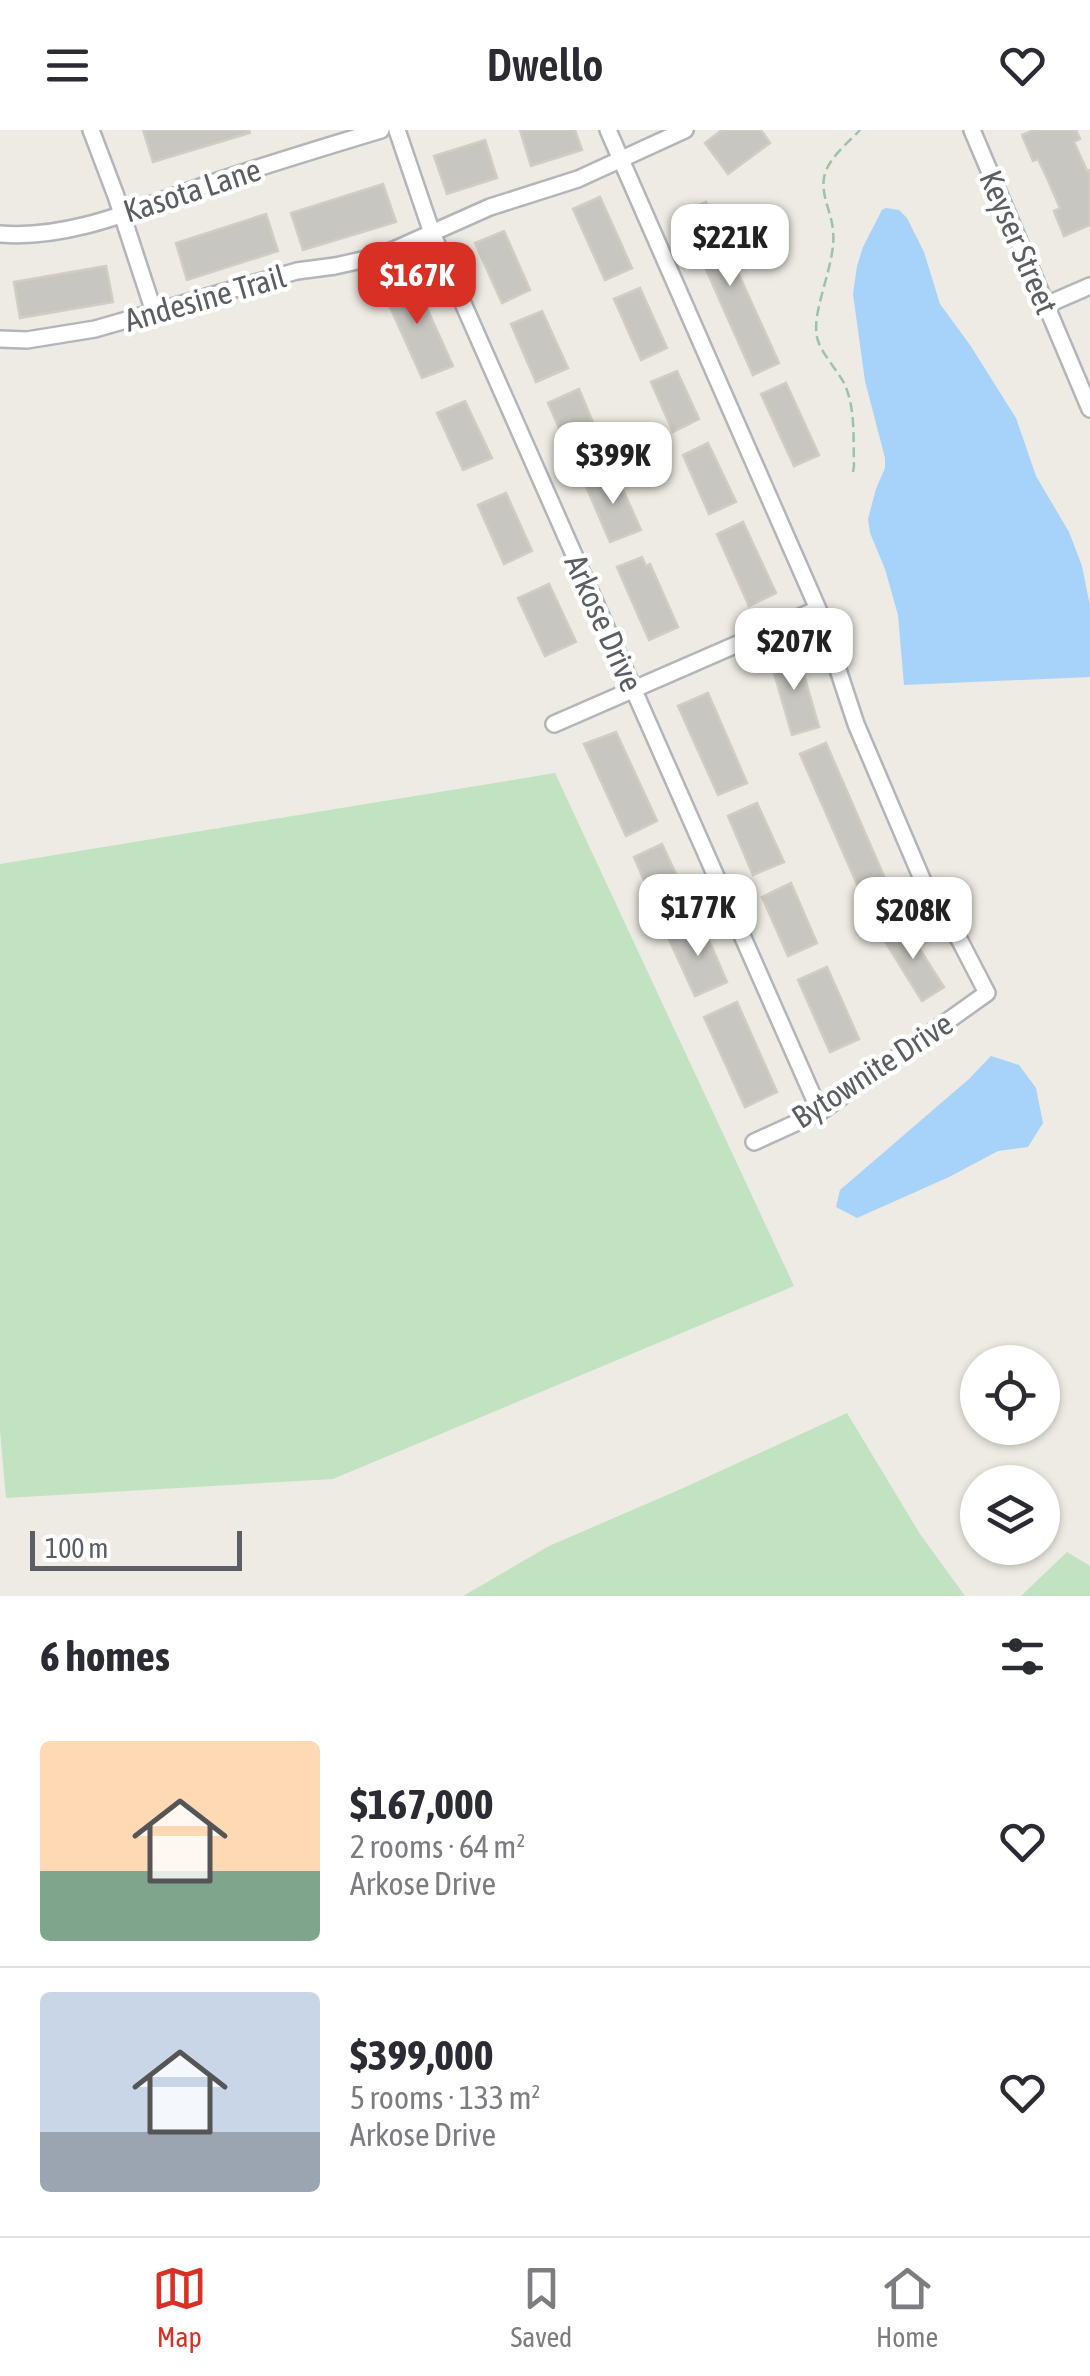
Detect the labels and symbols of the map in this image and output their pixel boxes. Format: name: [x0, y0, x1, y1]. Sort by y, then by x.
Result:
street label: Kasota Lane: [119, 150, 265, 230]
street label: Keyser Street: [972, 165, 1066, 319]
pin: $221K: [660, 204, 800, 289]
pin: $167K: [347, 242, 487, 327]
street label: Andesine Trail: [120, 257, 290, 339]
pin: $399K: [543, 422, 683, 507]
street label: Arkose Drive: [557, 549, 651, 697]
pin: $207K: [724, 608, 864, 693]
pin: $177K: [628, 874, 768, 959]
pin: $208K: [843, 877, 983, 962]
street label: Bytownite Drive: [785, 1004, 959, 1136]
scale bar: [30, 1526, 242, 1570]

